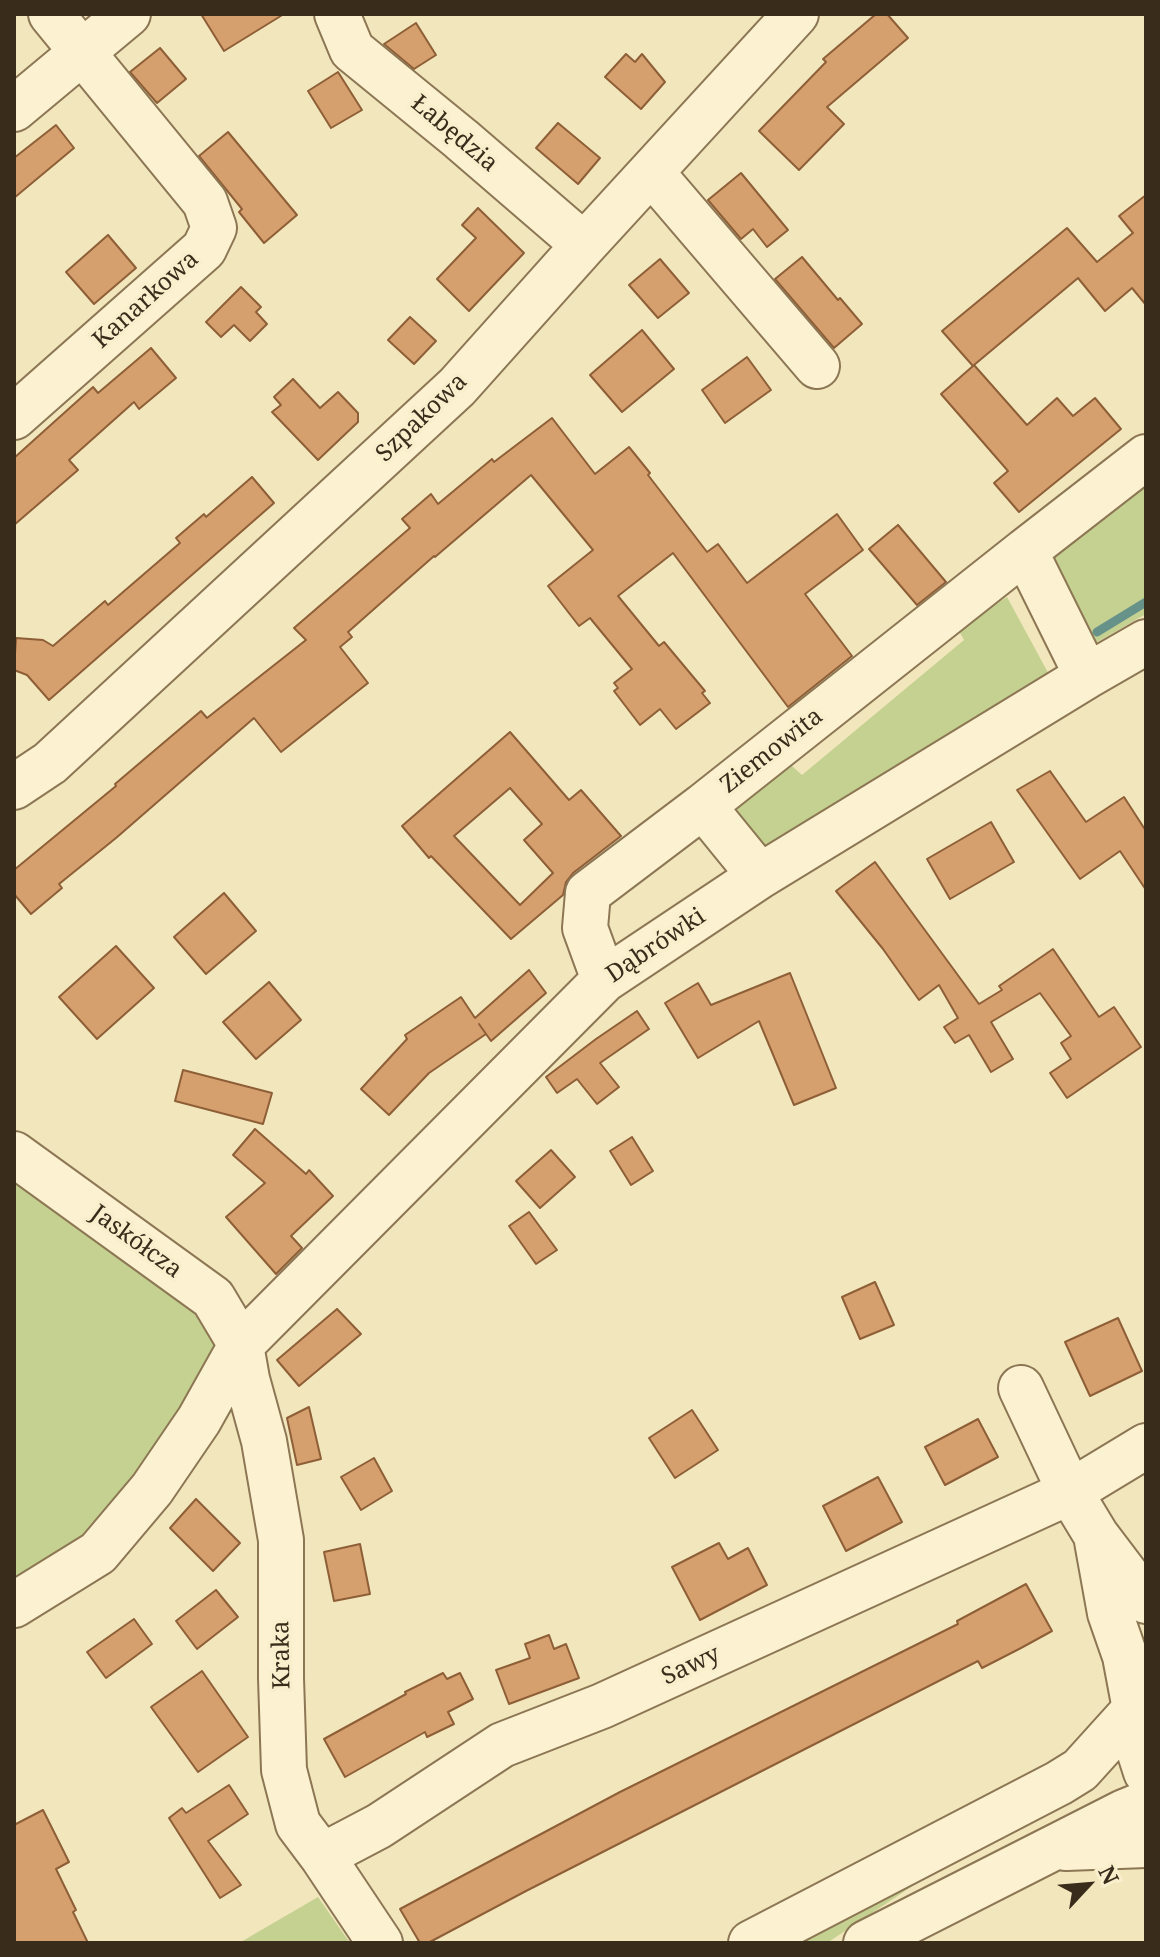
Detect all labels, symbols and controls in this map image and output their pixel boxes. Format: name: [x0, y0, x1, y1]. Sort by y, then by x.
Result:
street label: Łabędzia: [405, 89, 503, 179]
street label: Kanarkowa: [87, 245, 205, 355]
street label: Szpakowa: [371, 368, 473, 468]
street label: Ziemowita: [715, 702, 829, 800]
street label: Dąbrówki: [601, 902, 711, 990]
street label: Jaskółcza: [85, 1199, 187, 1285]
street label: Kraka: [267, 1620, 297, 1690]
street label: Sawy: [657, 1640, 725, 1692]
north arrow: [1048, 1845, 1128, 1925]
text: N: [1092, 1860, 1127, 1889]

